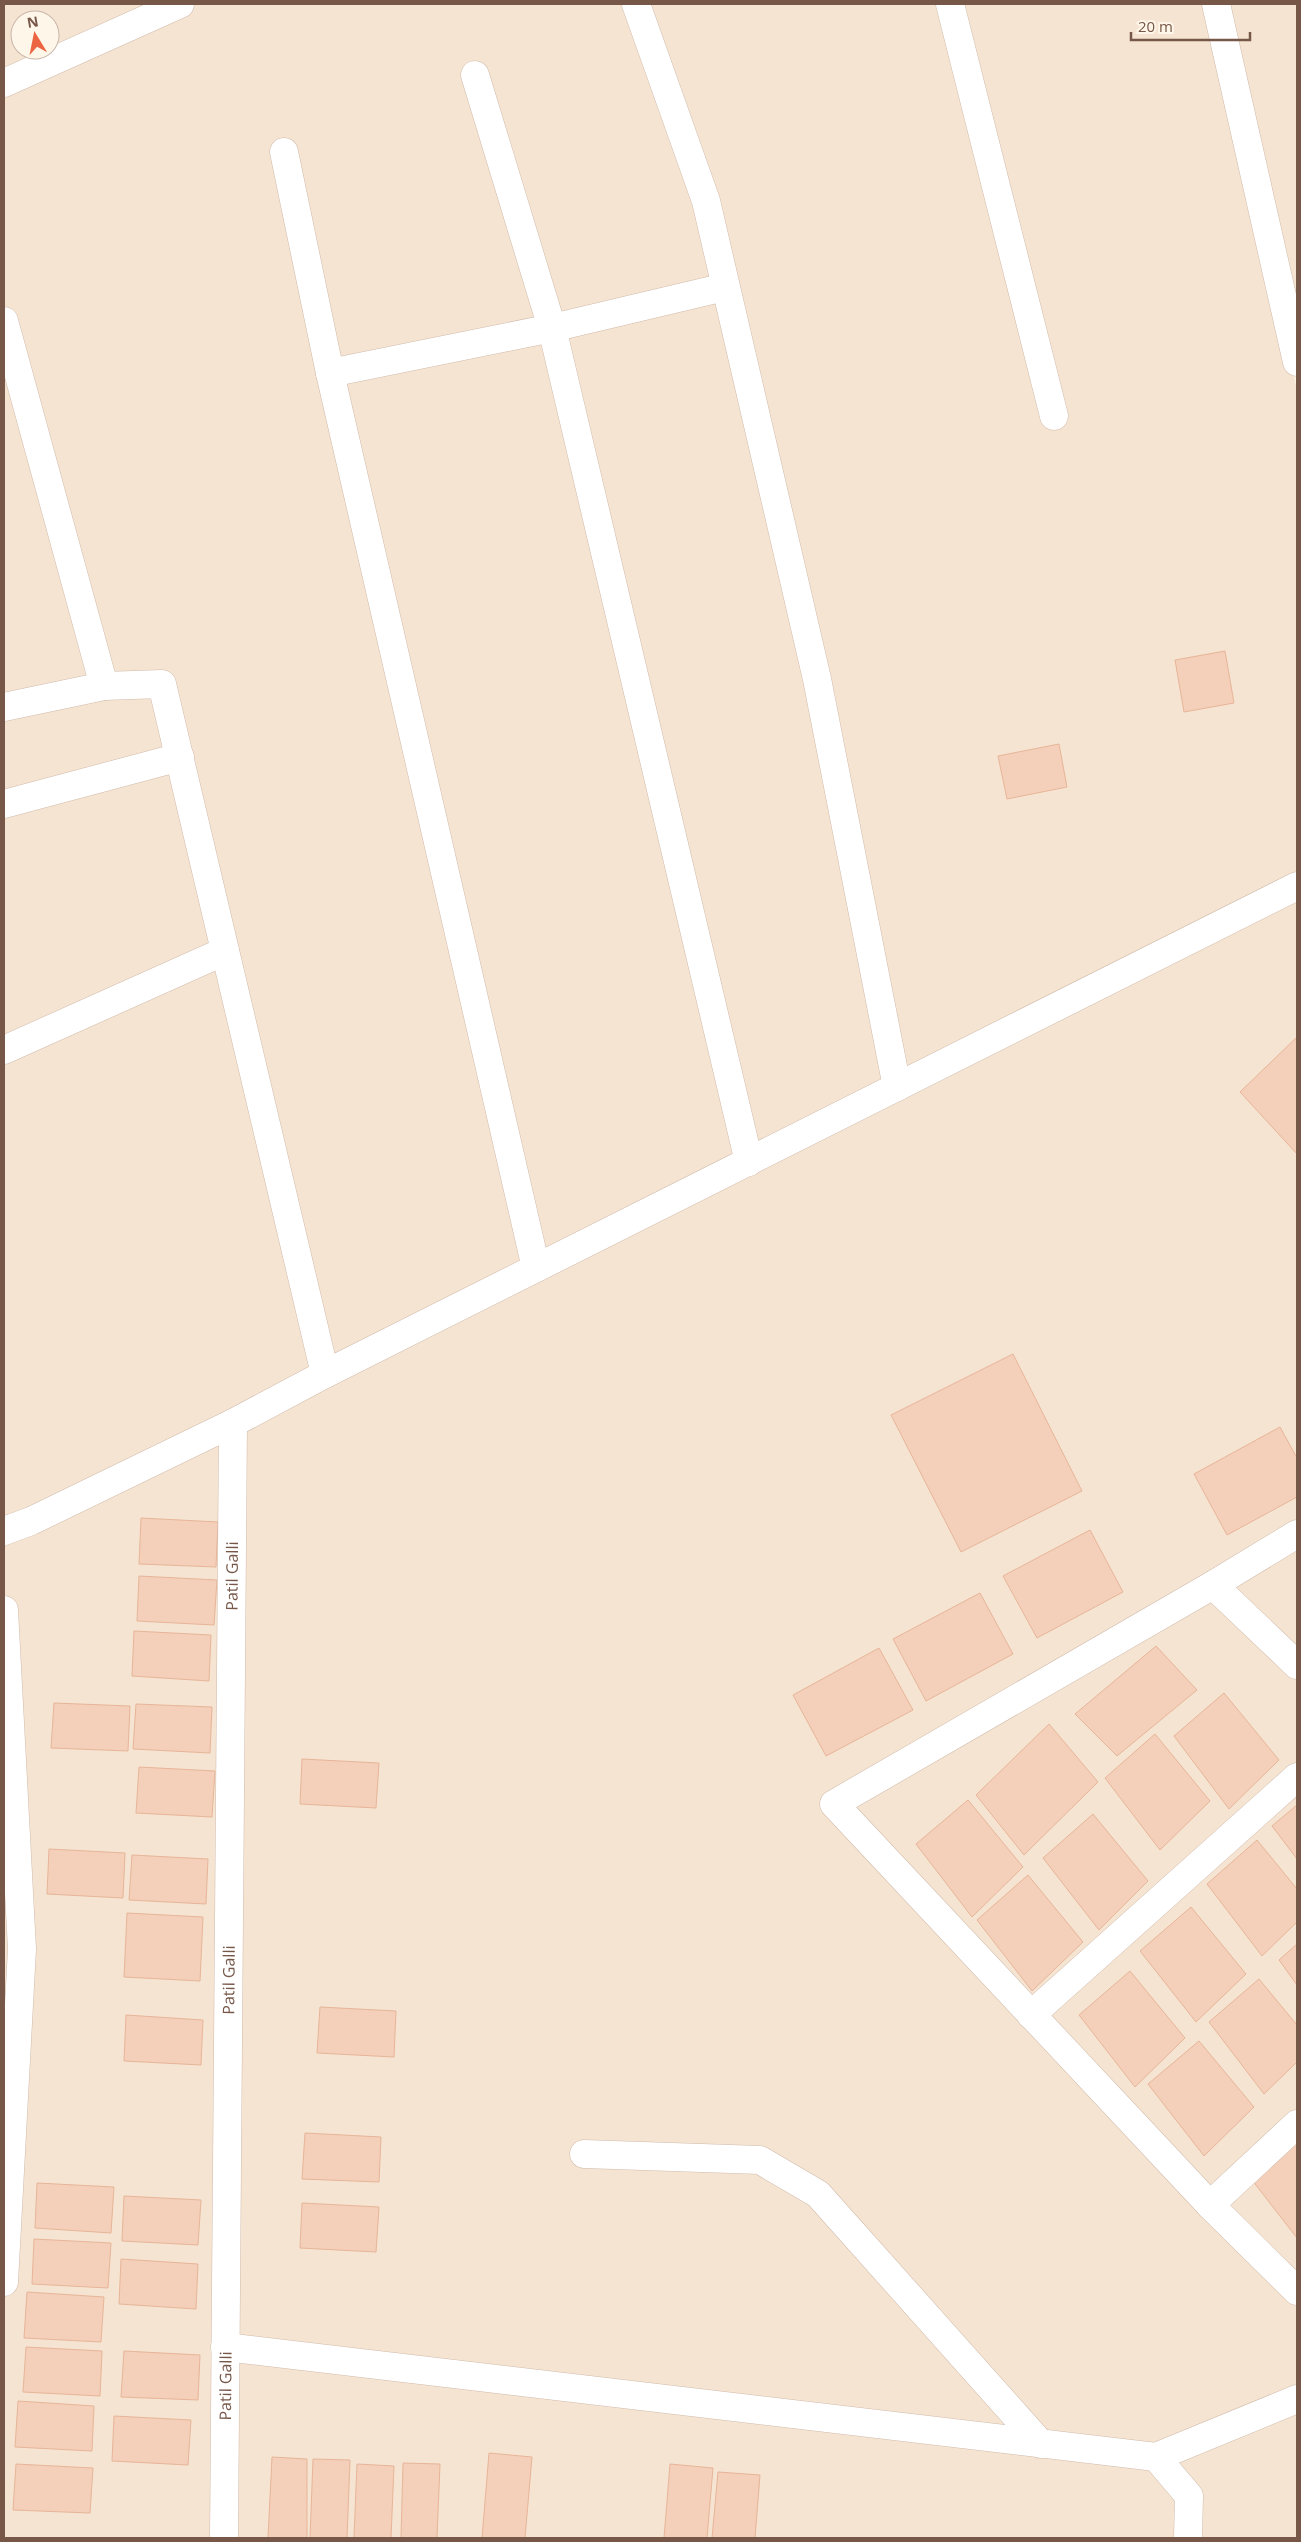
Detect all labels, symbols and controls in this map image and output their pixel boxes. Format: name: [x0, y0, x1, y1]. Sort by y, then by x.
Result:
north arrow: [10, 10, 60, 60]
scale bar: [1131, 10, 1250, 42]
text: N: [25, 11, 40, 32]
text: 20 m: [1138, 16, 1173, 36]
street label: Patil Galli: [220, 1541, 243, 1611]
street label: Patil Galli: [217, 1945, 240, 2015]
street label: Patil Galli: [214, 2351, 237, 2421]

